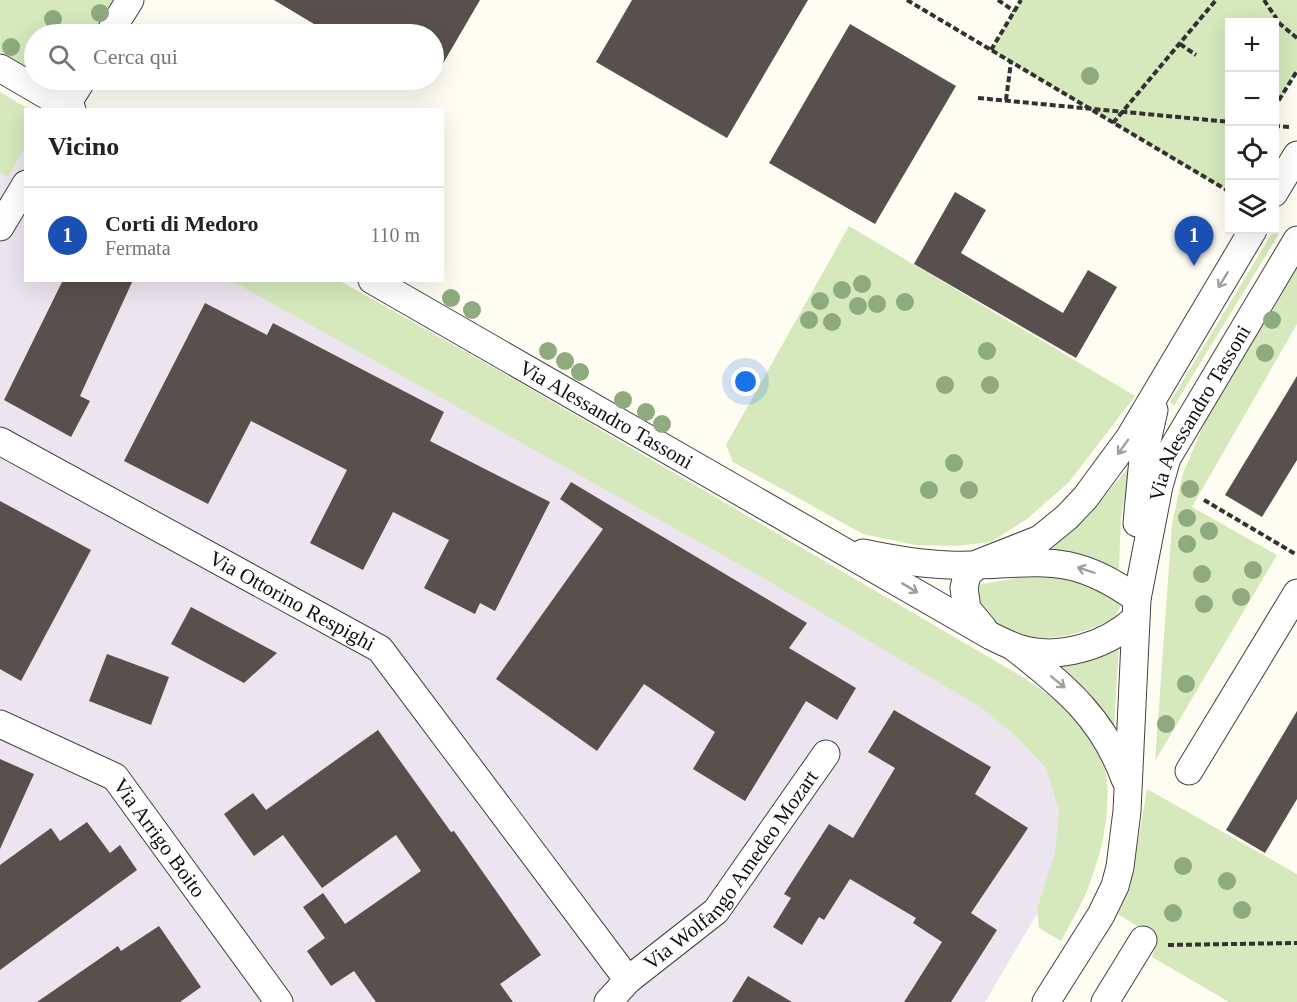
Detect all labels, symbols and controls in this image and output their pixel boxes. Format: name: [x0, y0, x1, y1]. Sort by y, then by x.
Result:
map controls: [1225, 18, 1279, 234]
button: +: [1225, 18, 1279, 72]
search box: [24, 24, 444, 90]
icon: search: [45, 41, 78, 74]
text: Cerca qui: [93, 44, 178, 69]
button: −: [1225, 72, 1279, 126]
button: locate: [1225, 126, 1279, 180]
text: Vicino: [48, 132, 119, 161]
button: layers: [1225, 180, 1279, 234]
text: Corti di Medoro: [105, 211, 259, 236]
pin: 1: [1174, 216, 1214, 266]
text: 1: [63, 224, 73, 246]
text: 110 m: [370, 224, 420, 246]
text: Fermata: [105, 237, 171, 259]
one-way arrow: [1217, 271, 1229, 288]
street label: Via Alessandro Tassoni: [1144, 321, 1256, 503]
street label: Via Alessandro Tassoni: [515, 355, 697, 474]
your location: [731, 367, 760, 396]
one-way arrow: [1117, 438, 1129, 454]
street label: Via Ottorino Respighi: [205, 546, 379, 656]
one-way arrow: [1077, 564, 1096, 575]
one-way arrow: [901, 583, 918, 595]
one-way arrow: [1050, 676, 1066, 689]
street label: Via Wolfango Amedeo Mozart: [639, 765, 823, 975]
street label: Via Arrigo Boito: [108, 774, 211, 902]

